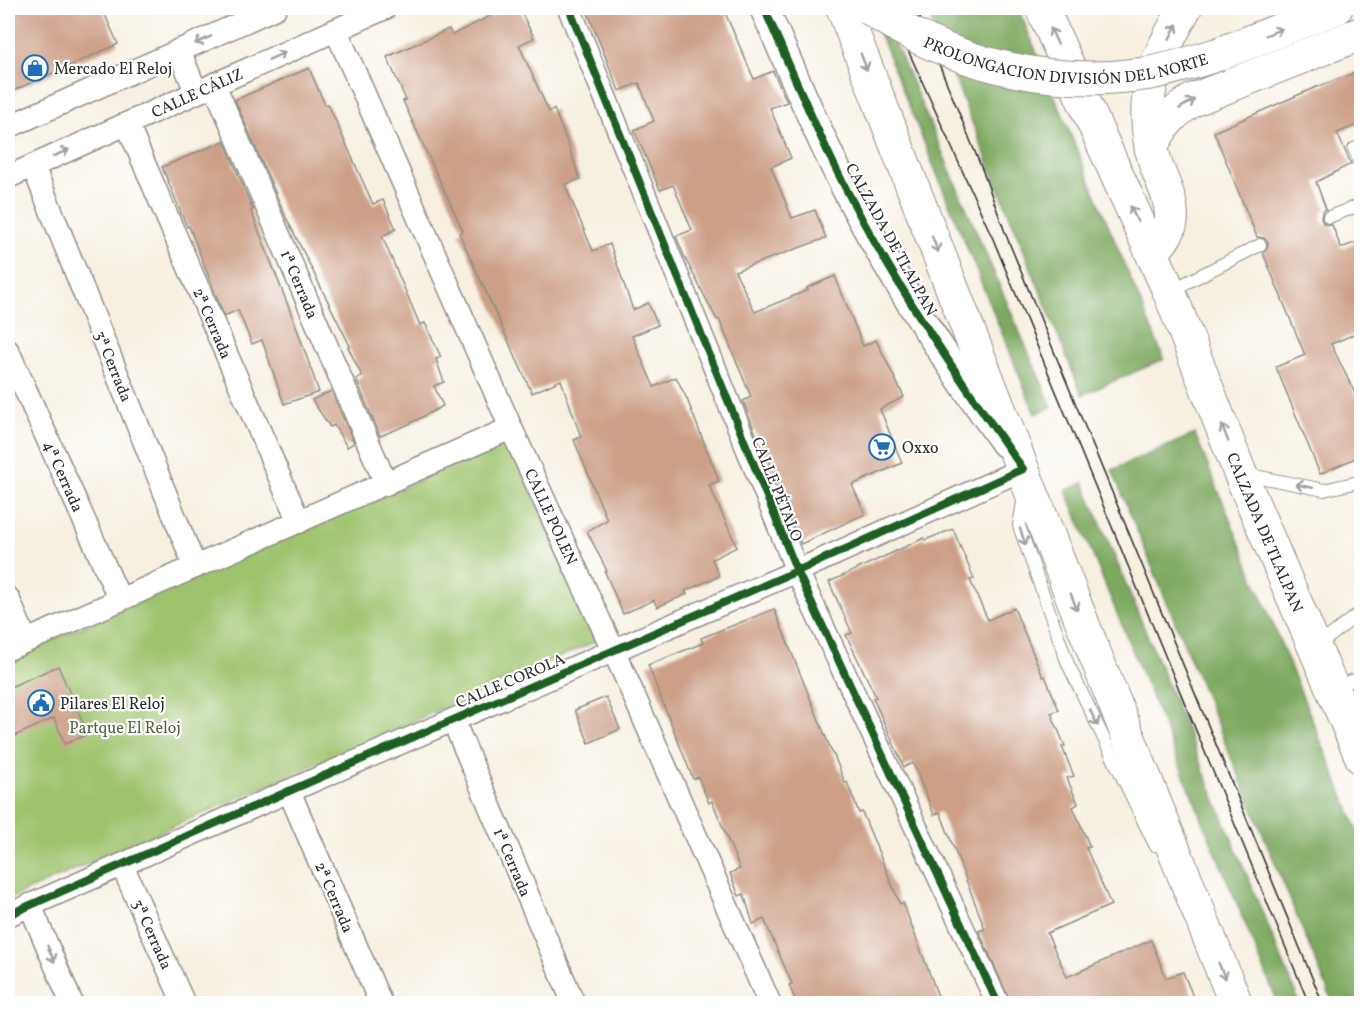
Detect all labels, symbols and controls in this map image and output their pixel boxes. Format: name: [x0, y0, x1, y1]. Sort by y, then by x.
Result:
one-way arrow: [1168, 23, 1179, 41]
one-way arrow: [1264, 26, 1282, 37]
one-way arrow: [1048, 28, 1060, 46]
street label: PROLONGACION DIVISIÓN DEL NORTE: [920, 32, 1211, 91]
one-way arrow: [194, 34, 212, 46]
one-way arrow: [268, 50, 286, 61]
one-way arrow: [859, 52, 870, 71]
shop icon: Mercado El Reloj: [20, 53, 50, 83]
place label: Mercado El Reloj: [54, 59, 172, 81]
street label: CALLE CÁLIZ: [148, 64, 247, 124]
one-way arrow: [1178, 97, 1195, 109]
one-way arrow: [51, 147, 70, 158]
street label: CALZADA DE TLALPAN: [839, 160, 941, 320]
one-way arrow: [1128, 206, 1139, 224]
one-way arrow: [930, 234, 941, 252]
street label: 1ª Cerrada: [274, 247, 323, 323]
street label: 2ª Cerrada: [186, 285, 236, 363]
street label: 3ª Cerrada: [88, 328, 136, 406]
one-way arrow: [1219, 424, 1230, 443]
supermarket icon: Oxxo: [867, 432, 897, 462]
street label: CALLE PÉTALO: [745, 434, 807, 546]
street label: 4ª Cerrada: [37, 438, 88, 516]
place label: Oxxo: [902, 438, 939, 460]
street label: CALZADA DE TLALPAN: [1220, 450, 1307, 616]
street label: CALLE POLEN: [518, 465, 582, 569]
one-way arrow: [1295, 480, 1315, 491]
one-way arrow: [1018, 527, 1029, 546]
one-way arrow: [1069, 592, 1080, 611]
street label: CALLE COROLA: [453, 649, 569, 715]
public building icon: Pilares El Reloj: [26, 688, 56, 718]
place label: Pilares El Reloj: [60, 694, 165, 716]
one-way arrow: [1089, 708, 1101, 726]
park label: Partque El Reloj: [69, 718, 181, 740]
street label: 1ª Cerrada: [487, 825, 536, 901]
street label: 2ª Cerrada: [308, 859, 358, 937]
street label: 3ª Cerrada: [126, 896, 176, 973]
one-way arrow: [46, 945, 57, 963]
one-way arrow: [1217, 961, 1228, 979]

